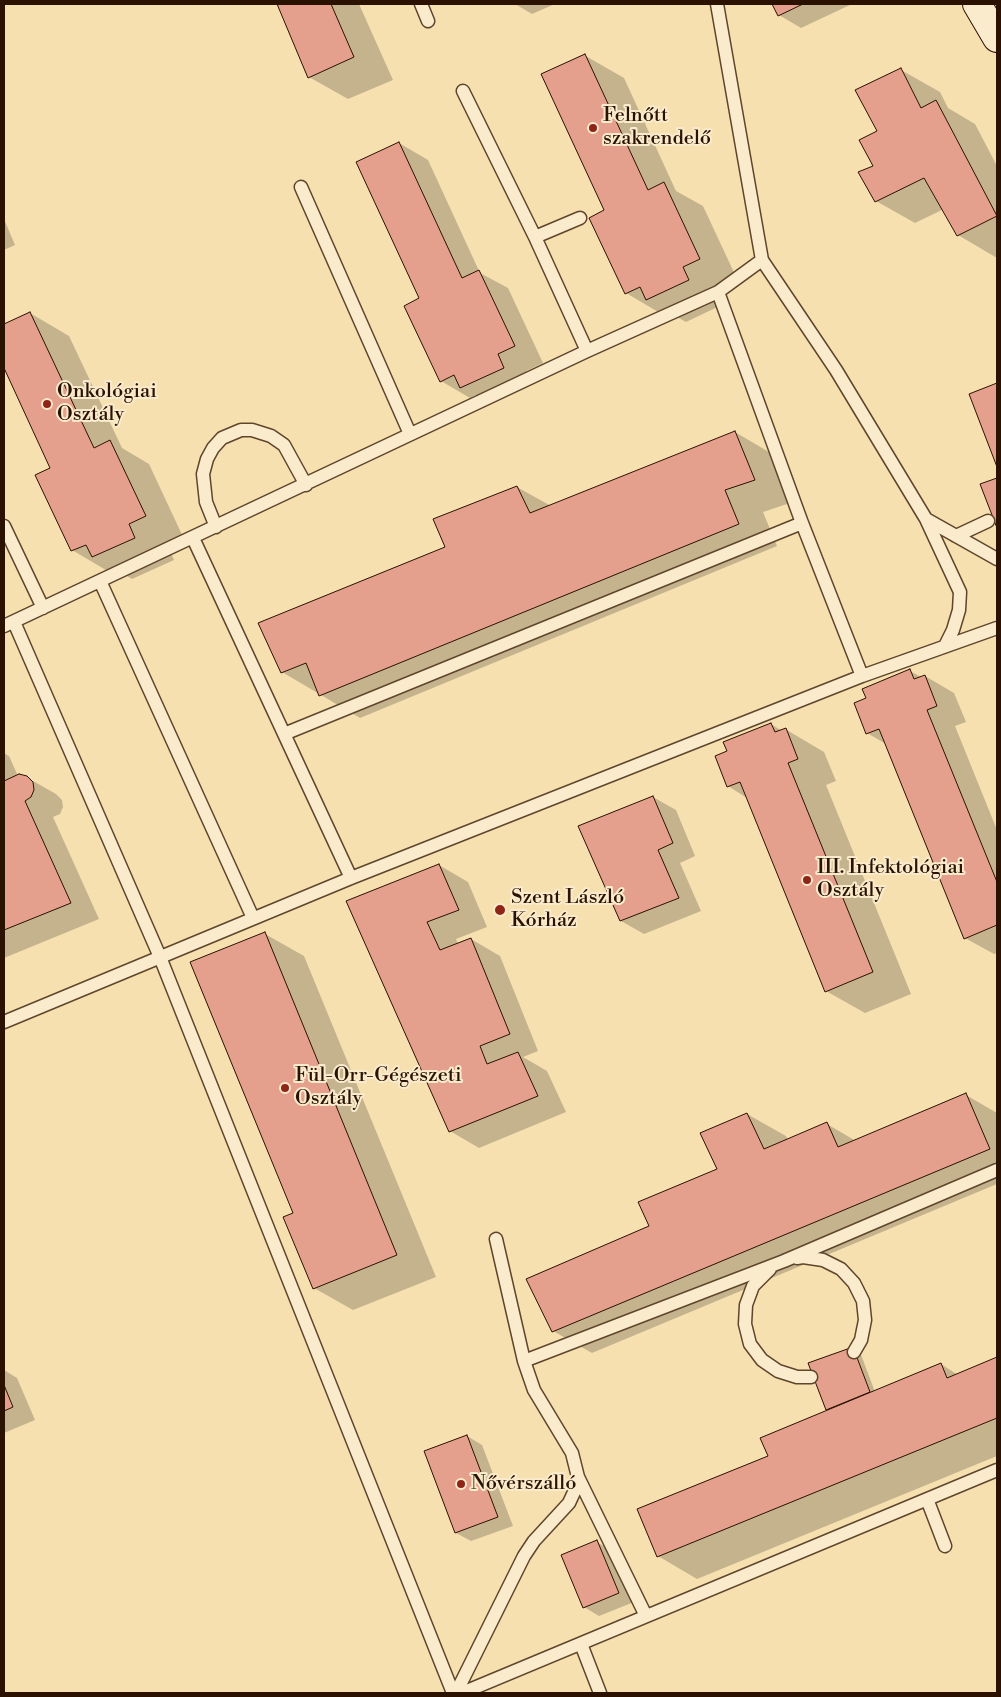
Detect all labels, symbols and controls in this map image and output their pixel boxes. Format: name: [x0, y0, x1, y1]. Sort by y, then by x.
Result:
place label: Felnőtt szakrendelő: [603, 104, 711, 151]
marker: Felnőtt szakrendelő: [587, 122, 599, 134]
place label: Onkológiai Osztály: [57, 380, 157, 427]
marker: Onkológiai Osztály: [41, 398, 53, 410]
place label: III. Infektológiai Osztály: [817, 856, 964, 903]
marker: III. Infektológiai Osztály: [801, 874, 813, 886]
place label: Szent László Kórház: [511, 886, 624, 933]
marker: Szent László Kórház: [493, 903, 507, 917]
place label: Fül-Orr-Gégészeti Osztály: [295, 1064, 461, 1111]
marker: Fül-Orr-Gégészeti Osztály: [279, 1082, 291, 1094]
place label: Nővérszálló: [471, 1472, 576, 1496]
marker: Nővérszálló: [455, 1478, 467, 1490]

